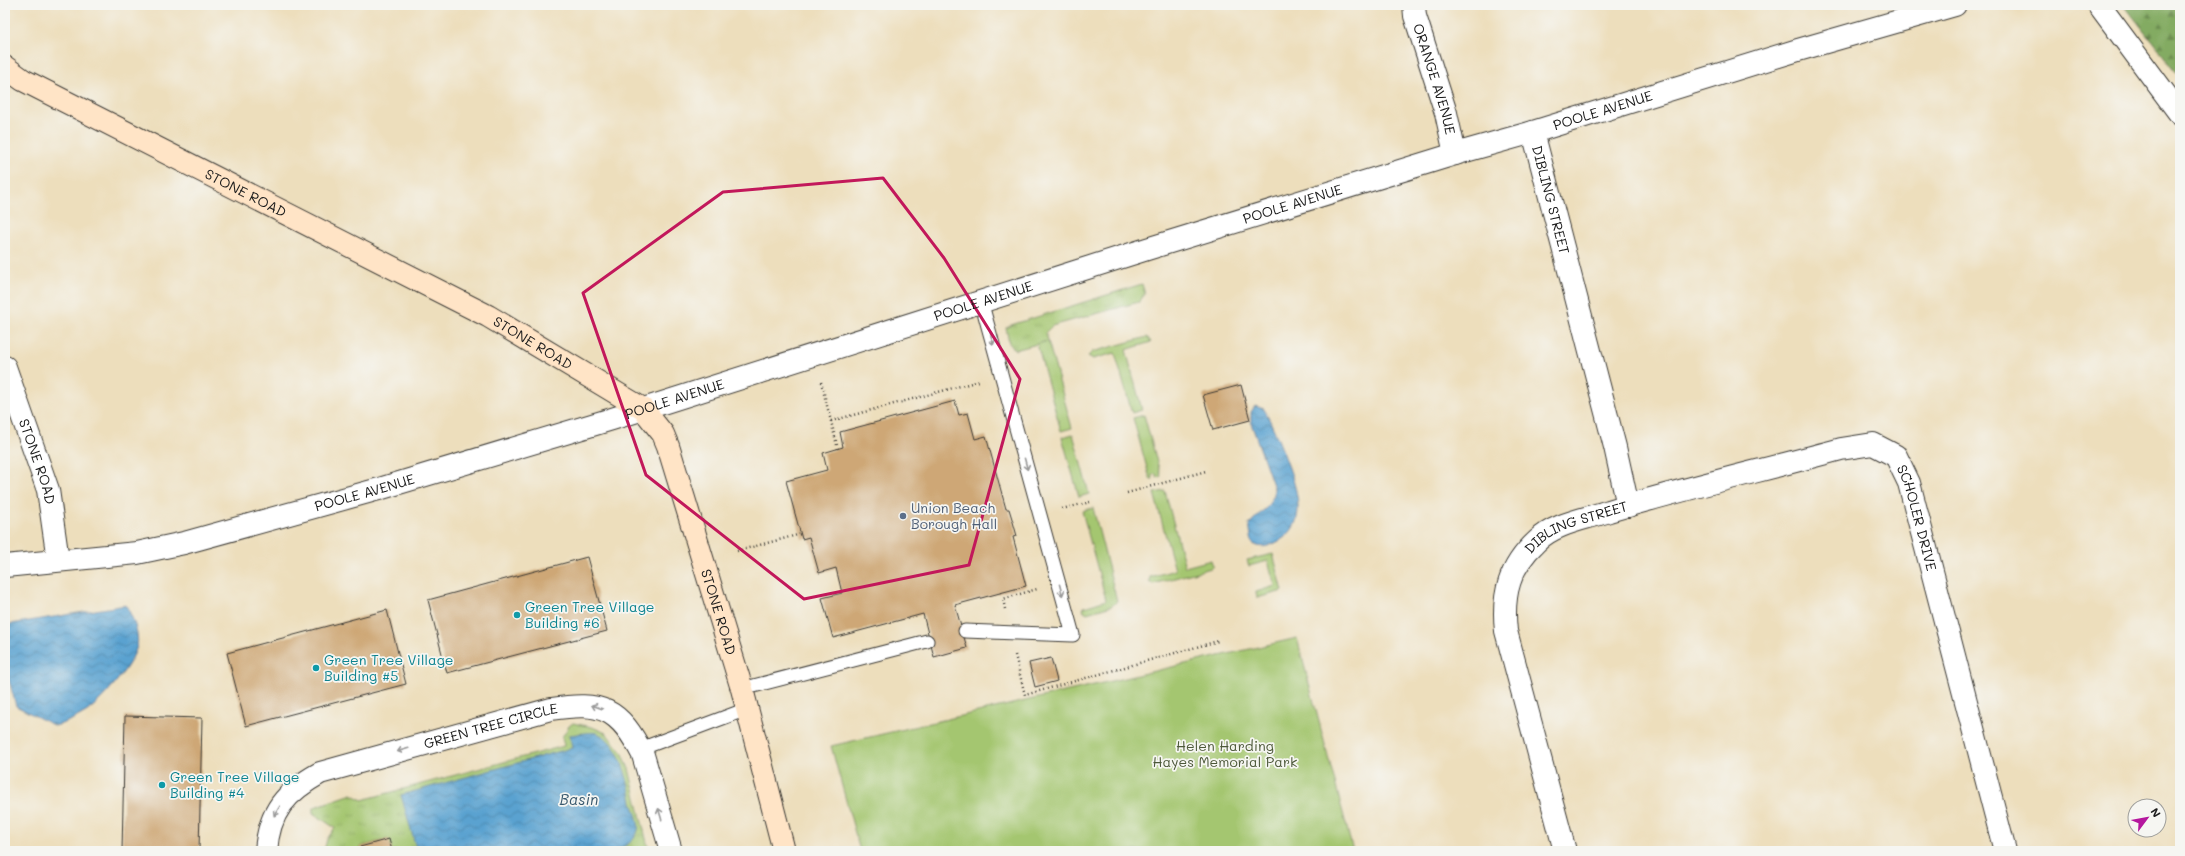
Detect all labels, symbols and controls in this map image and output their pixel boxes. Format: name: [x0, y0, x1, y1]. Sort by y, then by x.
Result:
street label: ORANGE AVENUE: [1409, 21, 1460, 136]
street label: POOLE AVENUE: [1551, 86, 1655, 134]
street label: DIBLING STREET: [1528, 143, 1574, 256]
street label: STONE ROAD: [202, 164, 290, 221]
street label: POOLE AVENUE: [1240, 179, 1344, 228]
street label: POOLE AVENUE: [931, 276, 1035, 325]
street label: STONE ROAD: [490, 311, 576, 374]
one-way arrow: [989, 332, 996, 345]
street label: POOLE AVENUE: [622, 374, 726, 423]
street label: STONE ROAD: [15, 416, 60, 505]
one-way arrow: [1023, 458, 1030, 471]
street label: SCHOLER DRIVE: [1893, 461, 1942, 573]
street label: POOLE AVENUE: [312, 469, 417, 515]
street label: DIBLING STREET: [1520, 496, 1630, 557]
place label: Union Beach Borough Hall: [911, 498, 997, 533]
marker: Union Beach Borough Hall: [898, 511, 908, 521]
street label: STONE ROAD: [697, 567, 741, 657]
one-way arrow: [1057, 583, 1065, 596]
place label: Green Tree Village Building #6: [525, 597, 654, 632]
marker: Green Tree Village Building #6: [512, 610, 522, 620]
place label: Green Tree Village Building #5: [324, 650, 453, 685]
marker: Green Tree Village Building #5: [311, 663, 321, 673]
street label: GREEN TREE CIRCLE: [421, 698, 559, 753]
one-way arrow: [591, 703, 603, 711]
park label: Helen Harding Hayes Memorial Park: [1152, 736, 1298, 771]
one-way arrow: [397, 747, 410, 754]
place label: Green Tree Village Building #4: [170, 767, 299, 802]
marker: Green Tree Village Building #4: [157, 780, 167, 790]
water label: Basin: [560, 789, 598, 809]
north arrow: [2127, 798, 2167, 838]
one-way arrow: [273, 805, 281, 817]
text: N: [2147, 805, 2164, 820]
one-way arrow: [656, 807, 663, 820]

